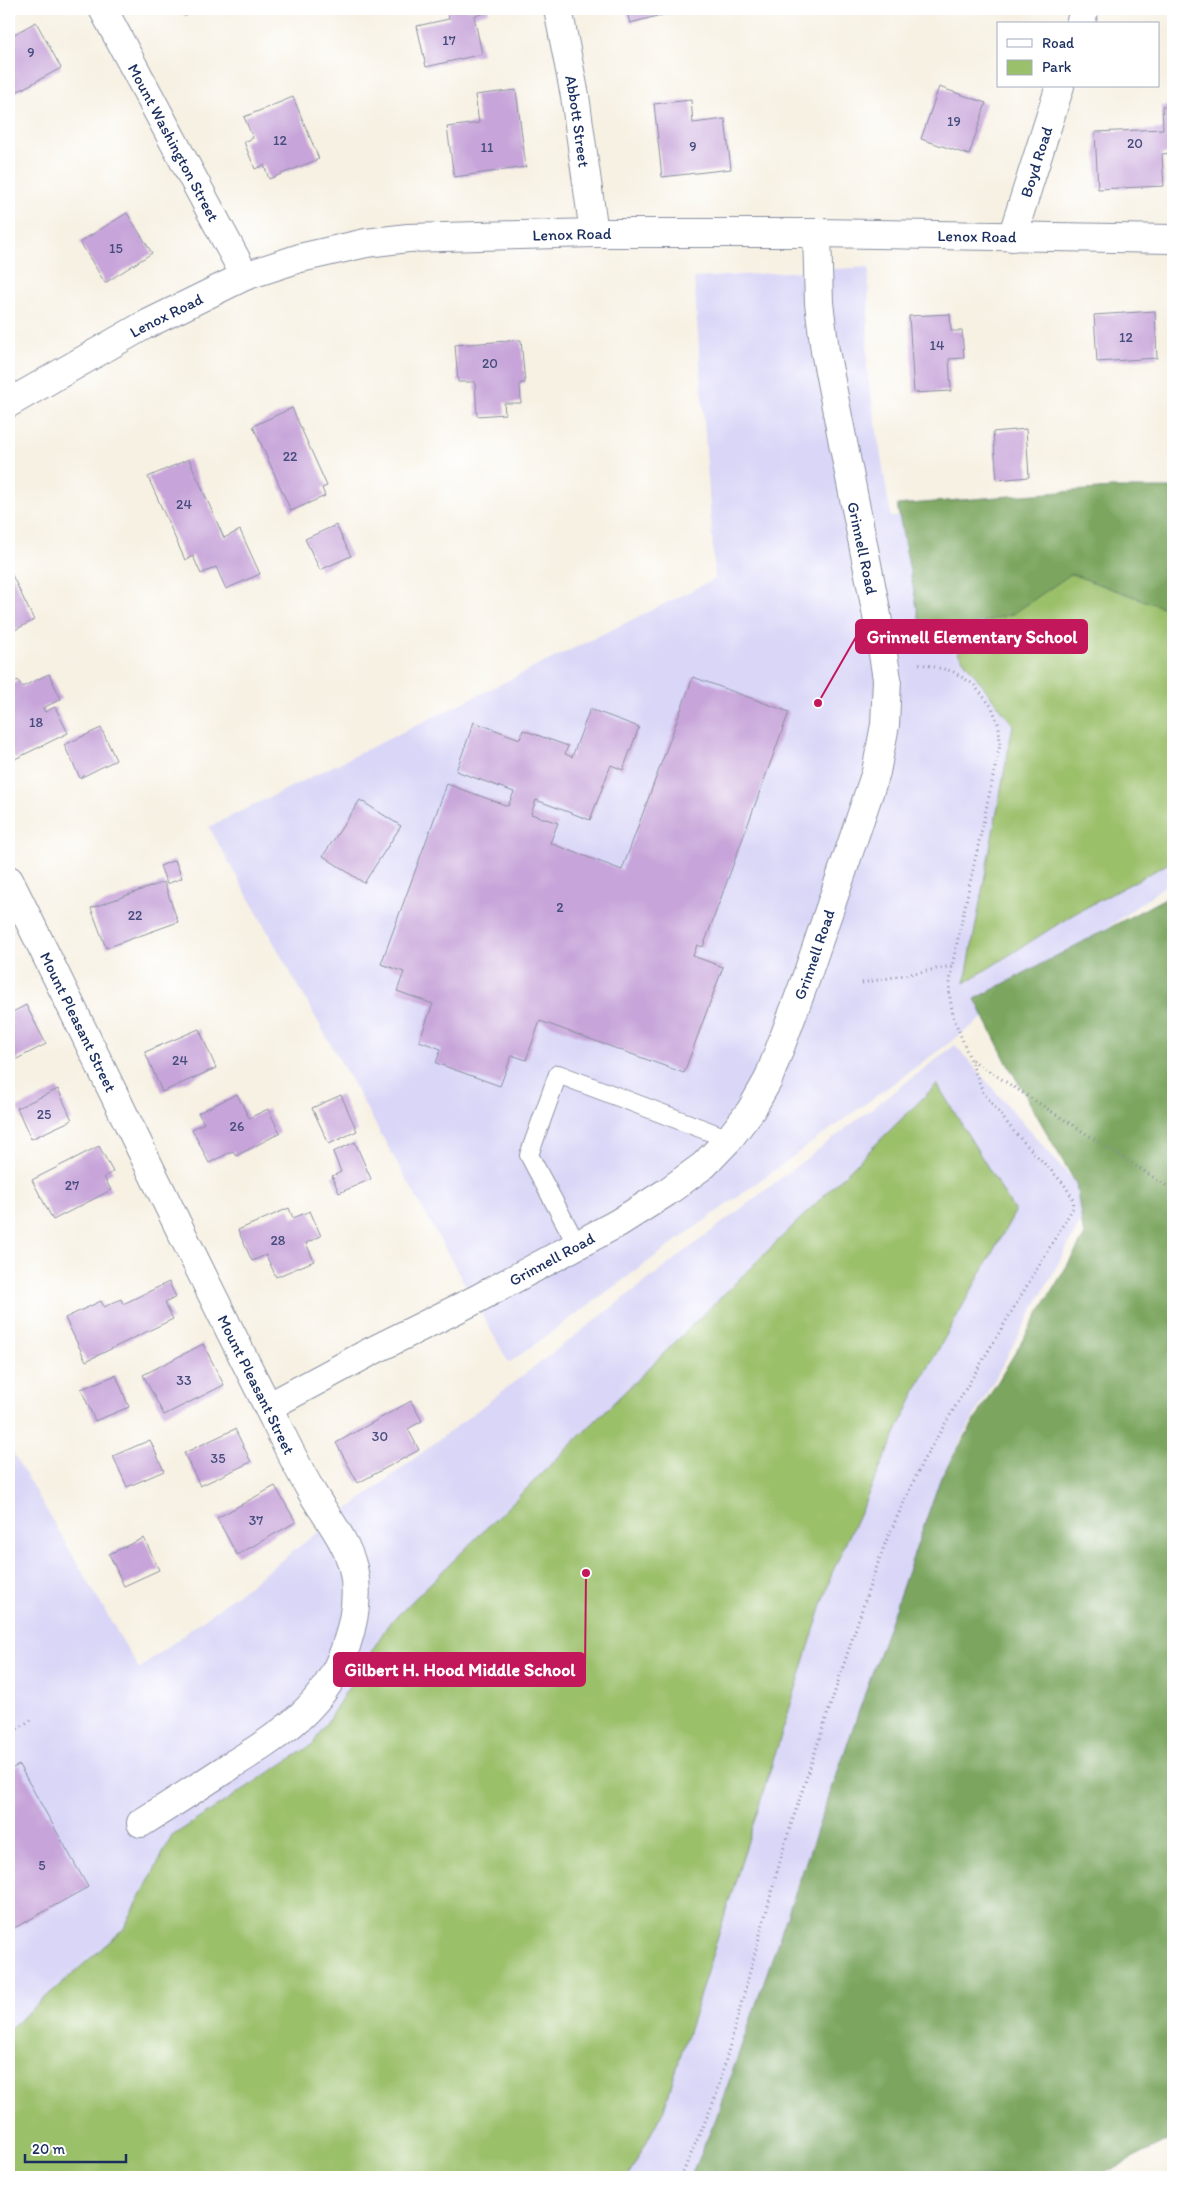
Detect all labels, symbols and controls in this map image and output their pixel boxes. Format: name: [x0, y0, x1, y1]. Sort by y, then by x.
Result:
legend: [997, 22, 1160, 88]
house number: 17: [442, 32, 456, 49]
text: Road: [1042, 34, 1075, 52]
house number: 9: [27, 44, 35, 61]
text: Park: [1042, 58, 1072, 76]
street label: Mount Washington Street: [124, 60, 223, 225]
street label: Abbott Street: [561, 74, 594, 168]
house number: 19: [947, 113, 961, 130]
street label: Boyd Road: [1016, 124, 1057, 200]
house number: 12: [273, 132, 288, 149]
house number: 20: [1127, 135, 1143, 152]
house number: 9: [689, 138, 697, 155]
house number: 11: [481, 139, 494, 156]
street label: Lenox Road: [532, 224, 612, 245]
street label: Lenox Road: [937, 226, 1017, 246]
house number: 15: [109, 240, 123, 257]
street label: Lenox Road: [126, 289, 206, 342]
house number: 12: [1119, 329, 1134, 346]
house number: 14: [930, 337, 945, 354]
house number: 20: [482, 355, 498, 372]
house number: 22: [283, 448, 298, 465]
house number: 24: [176, 496, 192, 513]
street label: Grinnell Road: [843, 500, 882, 596]
callout: Grinnell Elementary School: [856, 620, 1087, 653]
text: Grinnell Elementary School: [867, 626, 1078, 648]
house number: 18: [29, 714, 43, 731]
house number: 2: [556, 899, 564, 916]
house number: 22: [128, 907, 143, 924]
street label: Grinnell Road: [790, 907, 839, 1002]
street label: Mount Pleasant Street: [36, 949, 120, 1095]
house number: 24: [172, 1052, 188, 1069]
house number: 25: [37, 1106, 51, 1123]
house number: 26: [230, 1118, 244, 1135]
house number: 27: [65, 1177, 79, 1194]
street label: Grinnell Road: [506, 1228, 598, 1290]
house number: 28: [270, 1232, 286, 1249]
street label: Mount Pleasant Street: [213, 1312, 299, 1458]
house number: 33: [176, 1372, 192, 1389]
house number: 30: [372, 1428, 388, 1445]
house number: 35: [211, 1450, 225, 1467]
house number: 37: [249, 1512, 263, 1529]
callout: Gilbert H. Hood Middle School: [334, 1653, 585, 1686]
text: Gilbert H. Hood Middle School: [345, 1659, 576, 1681]
house number: 5: [38, 1857, 46, 1874]
scale bar: [25, 2131, 126, 2163]
text: 20 m: [32, 2140, 66, 2158]

